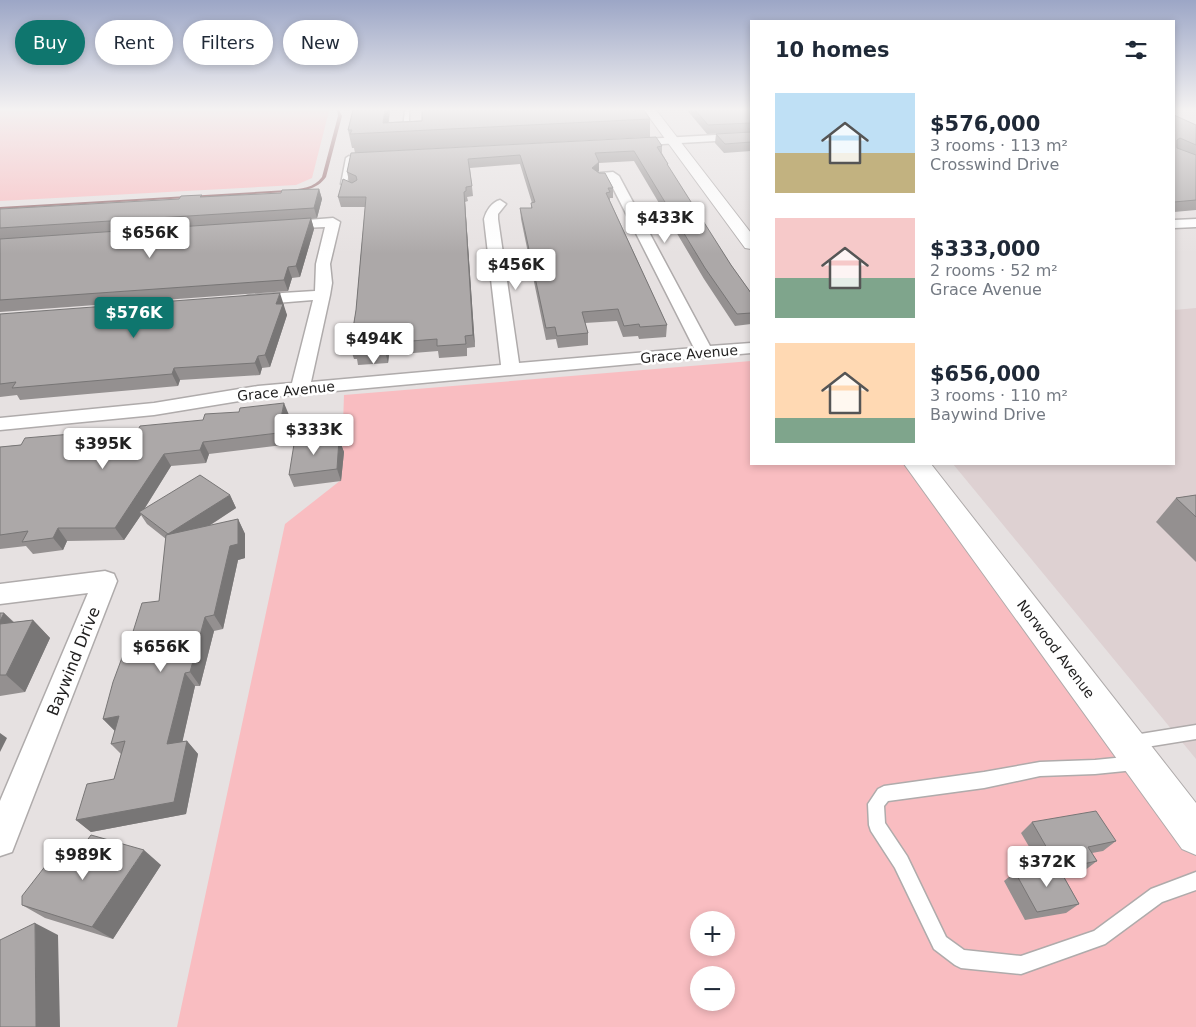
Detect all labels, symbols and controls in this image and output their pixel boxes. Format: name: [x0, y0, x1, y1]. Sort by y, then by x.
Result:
chip: Buy: [15, 20, 85, 65]
chip: Rent: [95, 20, 173, 65]
chip: Filters: [183, 20, 273, 65]
chip: New: [283, 20, 358, 65]
icon: filters: [1122, 36, 1150, 64]
text: 10 homes: [775, 38, 890, 62]
text: $576,000: [930, 112, 1040, 136]
icon: home: [815, 113, 875, 173]
text: 3 rooms · 113 m²: [930, 136, 1068, 155]
text: Crosswind Drive: [930, 155, 1059, 174]
pin: $433K: [630, 202, 700, 244]
text: $433K: [637, 208, 693, 227]
pin: $656K: [115, 216, 185, 259]
text: $656K: [122, 223, 178, 242]
text: $333,000: [930, 237, 1040, 261]
icon: home: [815, 238, 875, 298]
pin: $456K: [481, 248, 551, 291]
text: $456K: [488, 255, 544, 274]
text: 2 rooms · 52 m²: [930, 261, 1058, 280]
text: Grace Avenue: [930, 280, 1042, 299]
pin: $576K: [99, 296, 169, 339]
text: $576K: [106, 303, 162, 322]
pin: $494K: [339, 322, 409, 365]
text: $494K: [346, 329, 402, 348]
street label: Grace Avenue: [640, 342, 738, 366]
text: $656,000: [930, 362, 1040, 386]
icon: home: [815, 363, 875, 423]
street label: Grace Avenue: [236, 378, 336, 404]
text: 3 rooms · 110 m²: [930, 386, 1068, 405]
text: Baywind Drive: [930, 405, 1046, 424]
pin: $333K: [279, 414, 349, 456]
text: $333K: [286, 420, 342, 439]
pin: $395K: [68, 428, 138, 470]
text: $395K: [75, 434, 131, 453]
street label: Norwood Avenue: [1014, 597, 1098, 701]
street label: Baywind Drive: [43, 604, 104, 718]
pin: $656K: [126, 630, 196, 673]
text: $656K: [133, 637, 189, 656]
pin: $989K: [48, 838, 118, 881]
text: $989K: [55, 845, 111, 864]
pin: $372K: [1012, 846, 1082, 888]
text: $372K: [1019, 852, 1075, 871]
map controls: [690, 911, 735, 1011]
button: +: [690, 911, 735, 956]
button: −: [690, 966, 735, 1011]

